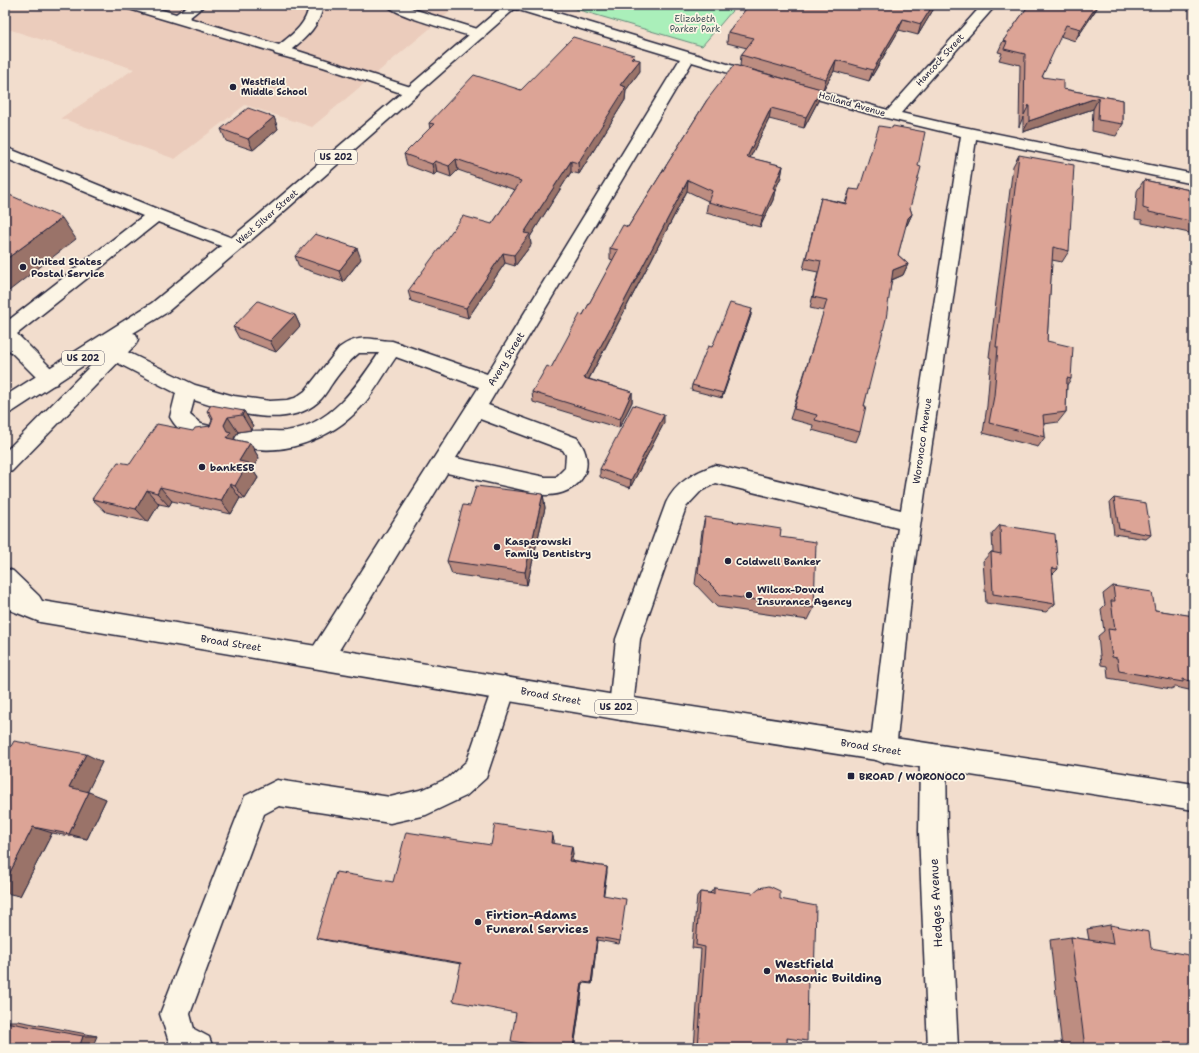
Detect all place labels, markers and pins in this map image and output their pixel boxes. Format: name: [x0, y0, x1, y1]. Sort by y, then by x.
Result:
place label: Westfield Middle School: [241, 76, 307, 98]
marker: Westfield Middle School: [228, 82, 238, 92]
place label: United States Postal Service: [31, 255, 104, 280]
marker: United States Postal Service: [18, 262, 28, 272]
place label: bankESB: [210, 461, 255, 474]
marker: bankESB: [197, 462, 207, 472]
place label: Kasperowski Family Dentistry: [505, 535, 591, 560]
marker: Kasperowski Family Dentistry: [492, 542, 502, 552]
place label: Coldwell Banker: [736, 555, 822, 568]
marker: Coldwell Banker: [723, 556, 733, 566]
place label: Wilcox-Dowd Insurance Agency: [757, 583, 852, 608]
marker: Wilcox-Dowd Insurance Agency: [744, 590, 754, 600]
place label: BROAD / WORONOCO: [859, 770, 965, 783]
marker: BROAD / WORONOCO: [846, 771, 856, 781]
place label: Firtion-Adams Funeral Services: [486, 907, 588, 937]
marker: Firtion-Adams Funeral Services: [473, 917, 483, 927]
place label: Westfield Masonic Building: [775, 956, 882, 986]
marker: Westfield Masonic Building: [762, 966, 772, 976]

